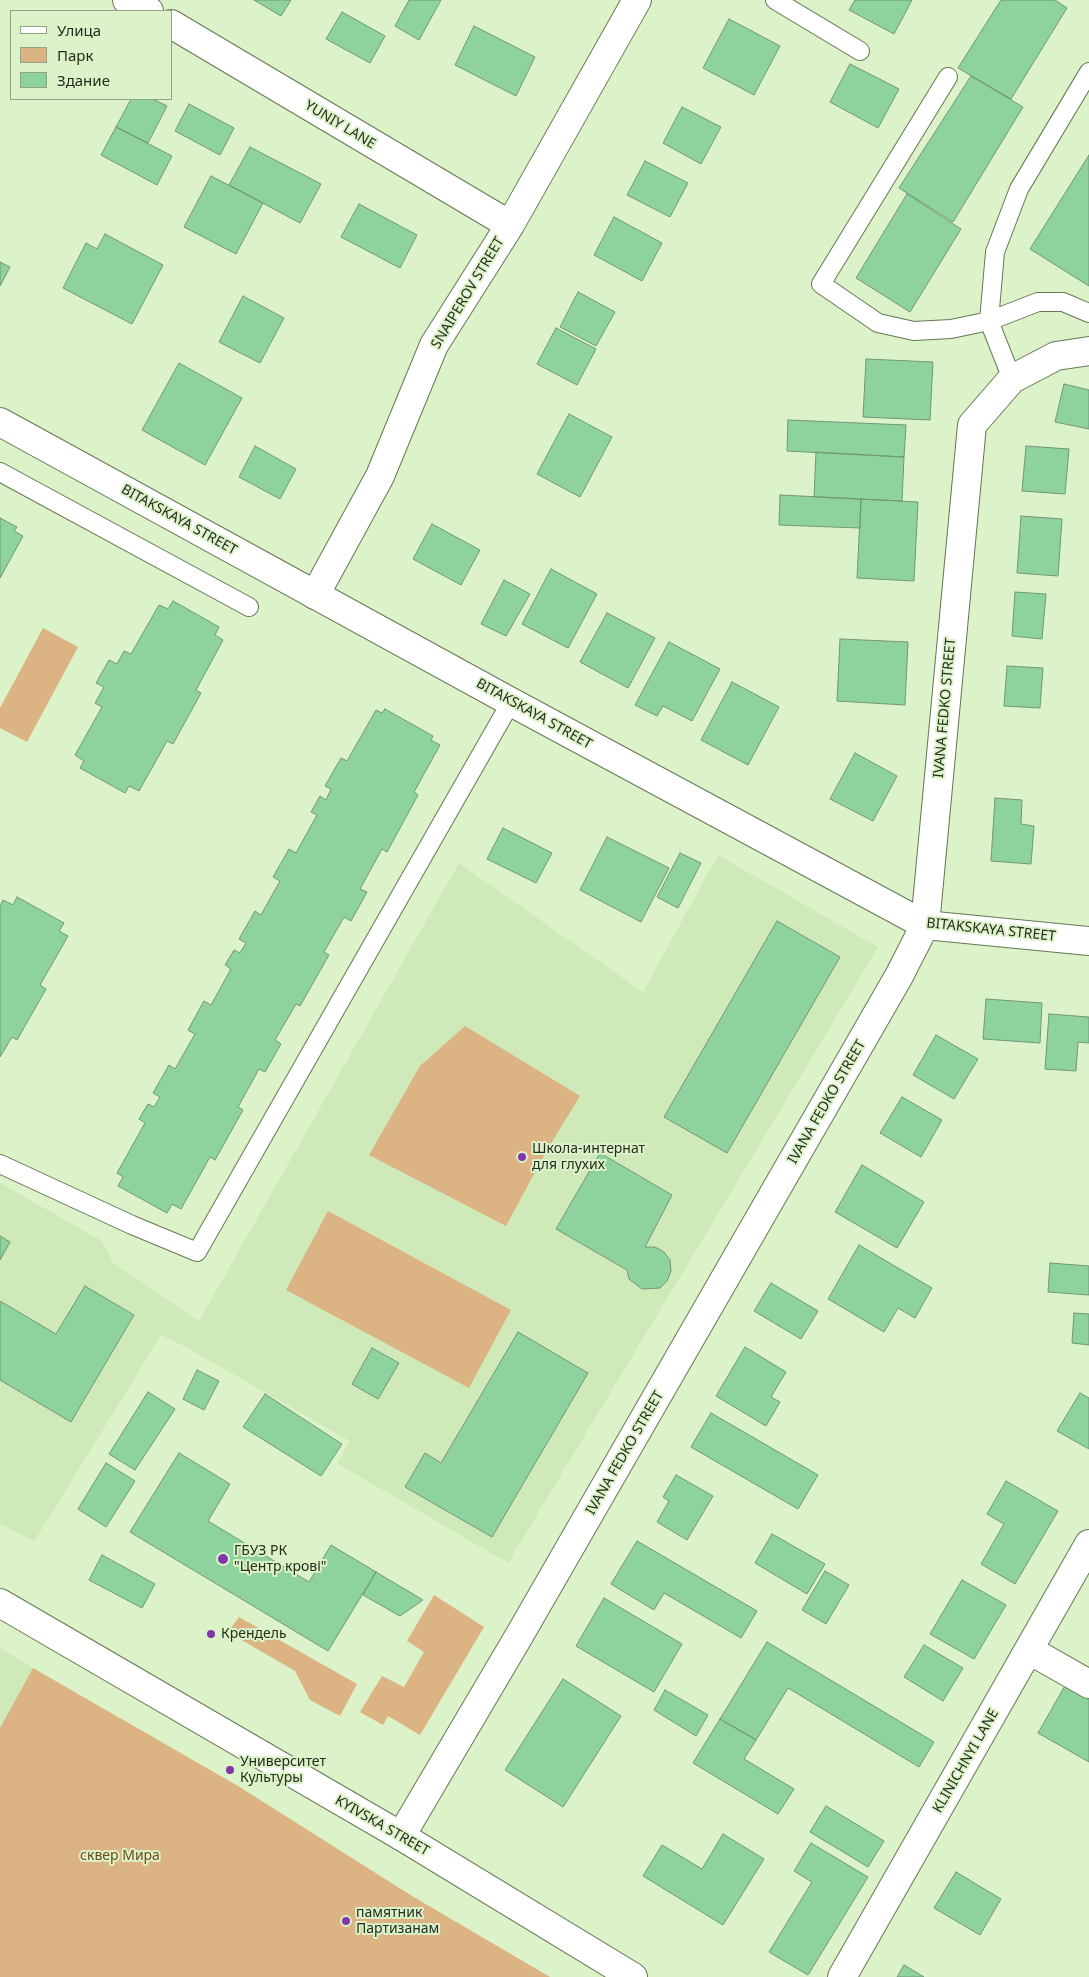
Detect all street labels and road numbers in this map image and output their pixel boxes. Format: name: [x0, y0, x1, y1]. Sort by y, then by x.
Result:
street label: YUNIY LANE: [301, 97, 379, 153]
street label: SNAIPEROV STREET: [428, 234, 508, 352]
street label: BITAKSKAYA STREET: [118, 481, 240, 559]
street label: IVANA FEDKO STREET: [931, 637, 959, 779]
street label: BITAKSKAYA STREET: [473, 675, 595, 753]
street label: BITAKSKAYA STREET: [926, 915, 1056, 945]
street label: IVANA FEDKO STREET: [785, 1037, 869, 1167]
street label: IVANA FEDKO STREET: [583, 1388, 667, 1518]
street label: KLINICHNYI LANE: [929, 1706, 1003, 1816]
street label: KYIVSKA STREET: [332, 1792, 432, 1860]

